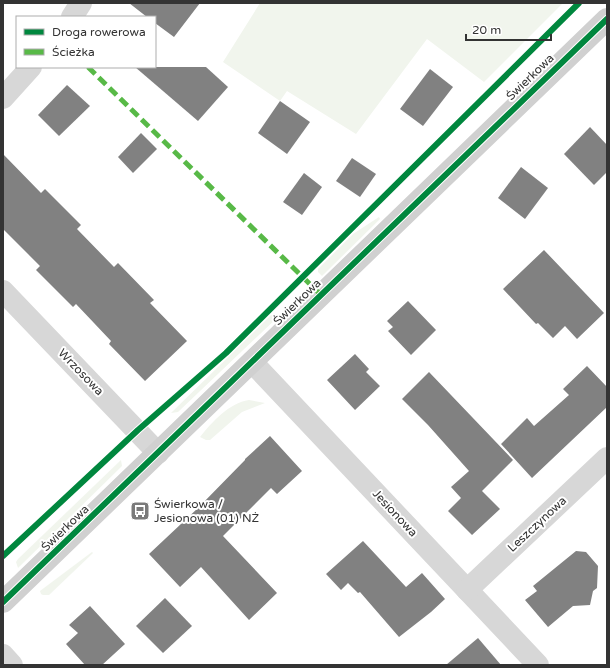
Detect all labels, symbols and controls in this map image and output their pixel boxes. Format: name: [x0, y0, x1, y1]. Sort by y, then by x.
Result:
legend: [16, 16, 156, 68]
scale bar: [466, 16, 551, 42]
text: 20 m: [472, 23, 501, 37]
text: Droga rowerowa: [52, 25, 146, 39]
text: Ścieżka: [52, 45, 95, 59]
street label: Świerkowa: [503, 51, 557, 103]
street label: Świerkowa: [270, 276, 324, 328]
street label: Wrzosowa: [55, 346, 107, 398]
street label: Jesionowa: [370, 487, 420, 539]
street label: Leszczynowa: [505, 493, 569, 555]
place label: Świerkowa / Jesionowa (01) NŻ: [154, 497, 260, 525]
bus stop icon: Świerkowa / Jesionowa (01) NŻ: [129, 500, 151, 522]
street label: Świerkowa: [38, 502, 92, 554]

